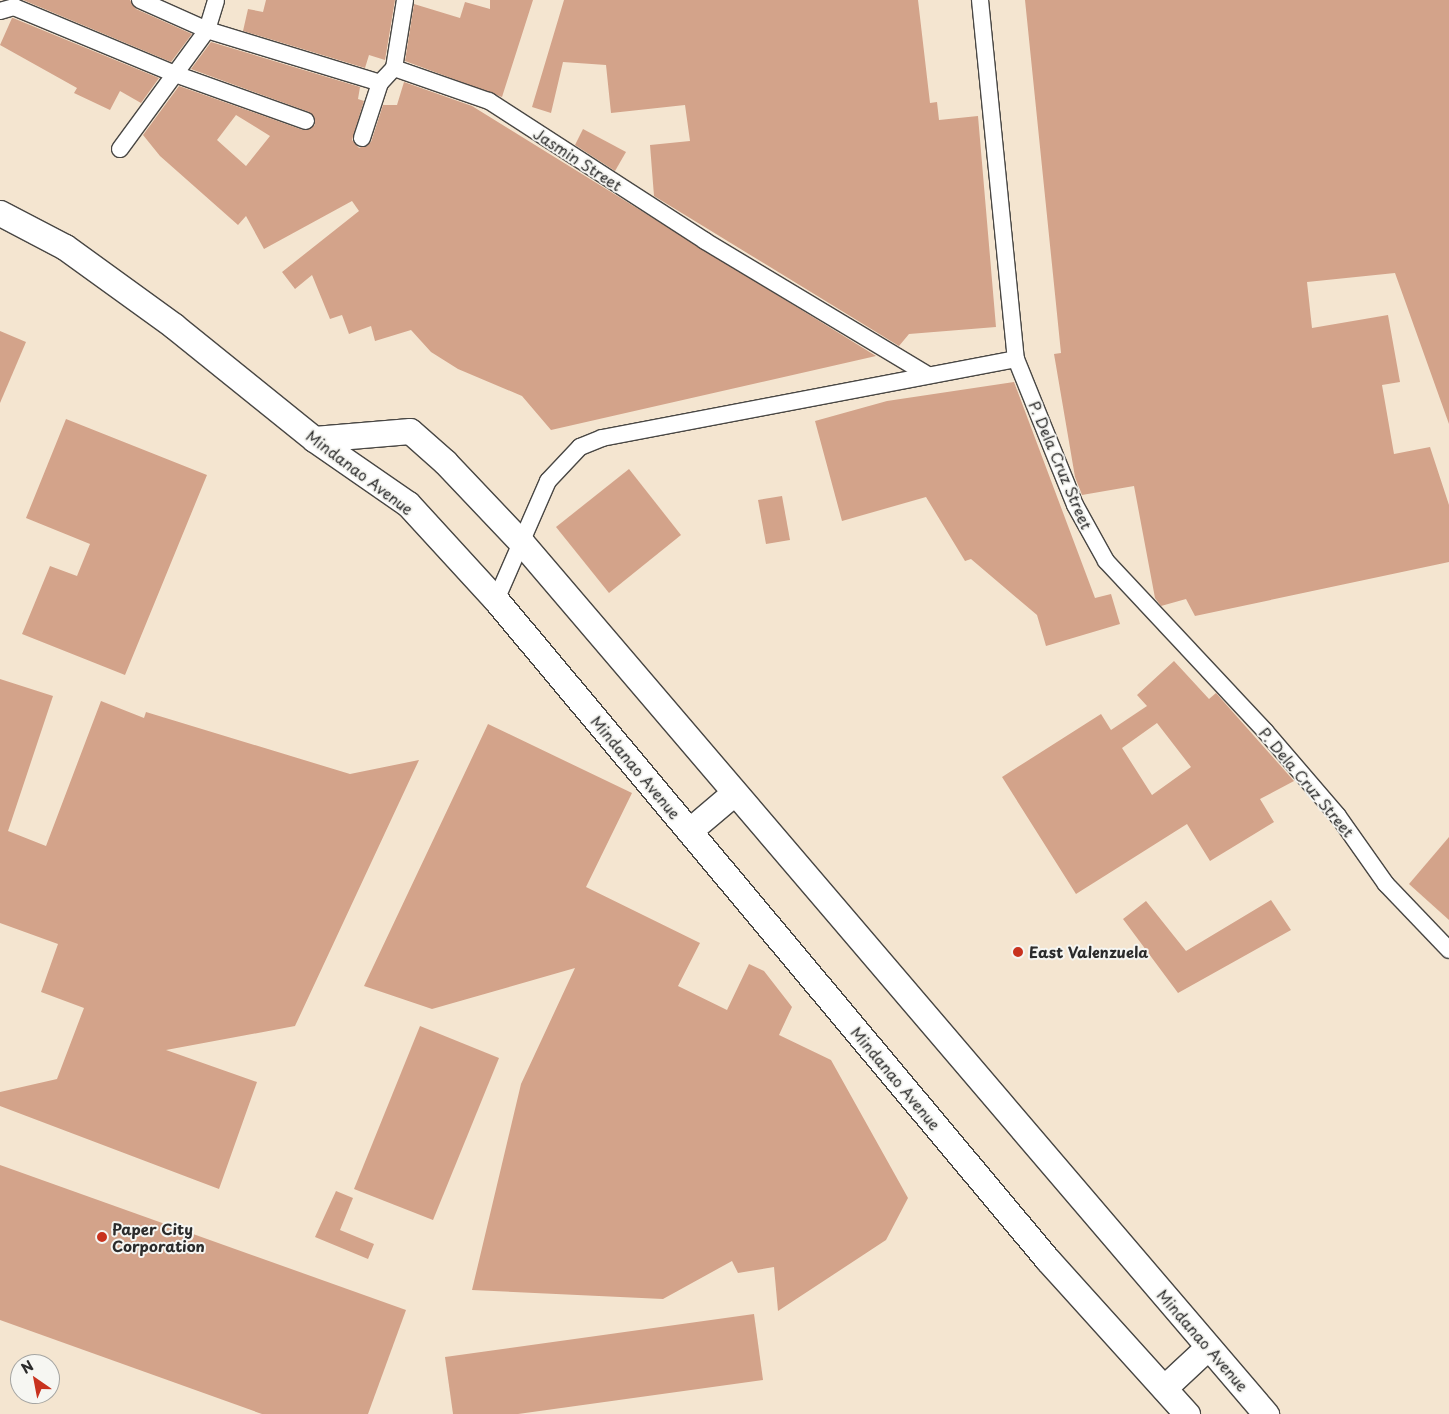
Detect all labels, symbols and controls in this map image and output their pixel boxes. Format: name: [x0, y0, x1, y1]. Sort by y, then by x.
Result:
street label: Jasmin Street: [530, 124, 626, 194]
street label: P. Dela Cruz Street: [1026, 398, 1096, 532]
street label: Mindanao Avenue: [303, 426, 417, 518]
street label: Mindanao Avenue: [588, 712, 684, 822]
street label: P. Dela Cruz Street: [1256, 723, 1358, 841]
place label: East Valenzuela: [1029, 943, 1147, 961]
marker: East Valenzuela: [1011, 945, 1025, 959]
street label: Mindanao Avenue: [848, 1023, 944, 1133]
place label: Paper City Corporation: [112, 1219, 205, 1254]
marker: Paper City Corporation: [96, 1231, 108, 1243]
street label: Mindanao Avenue: [1154, 1285, 1252, 1395]
north arrow: [10, 1354, 60, 1404]
text: N: [17, 1355, 37, 1379]

